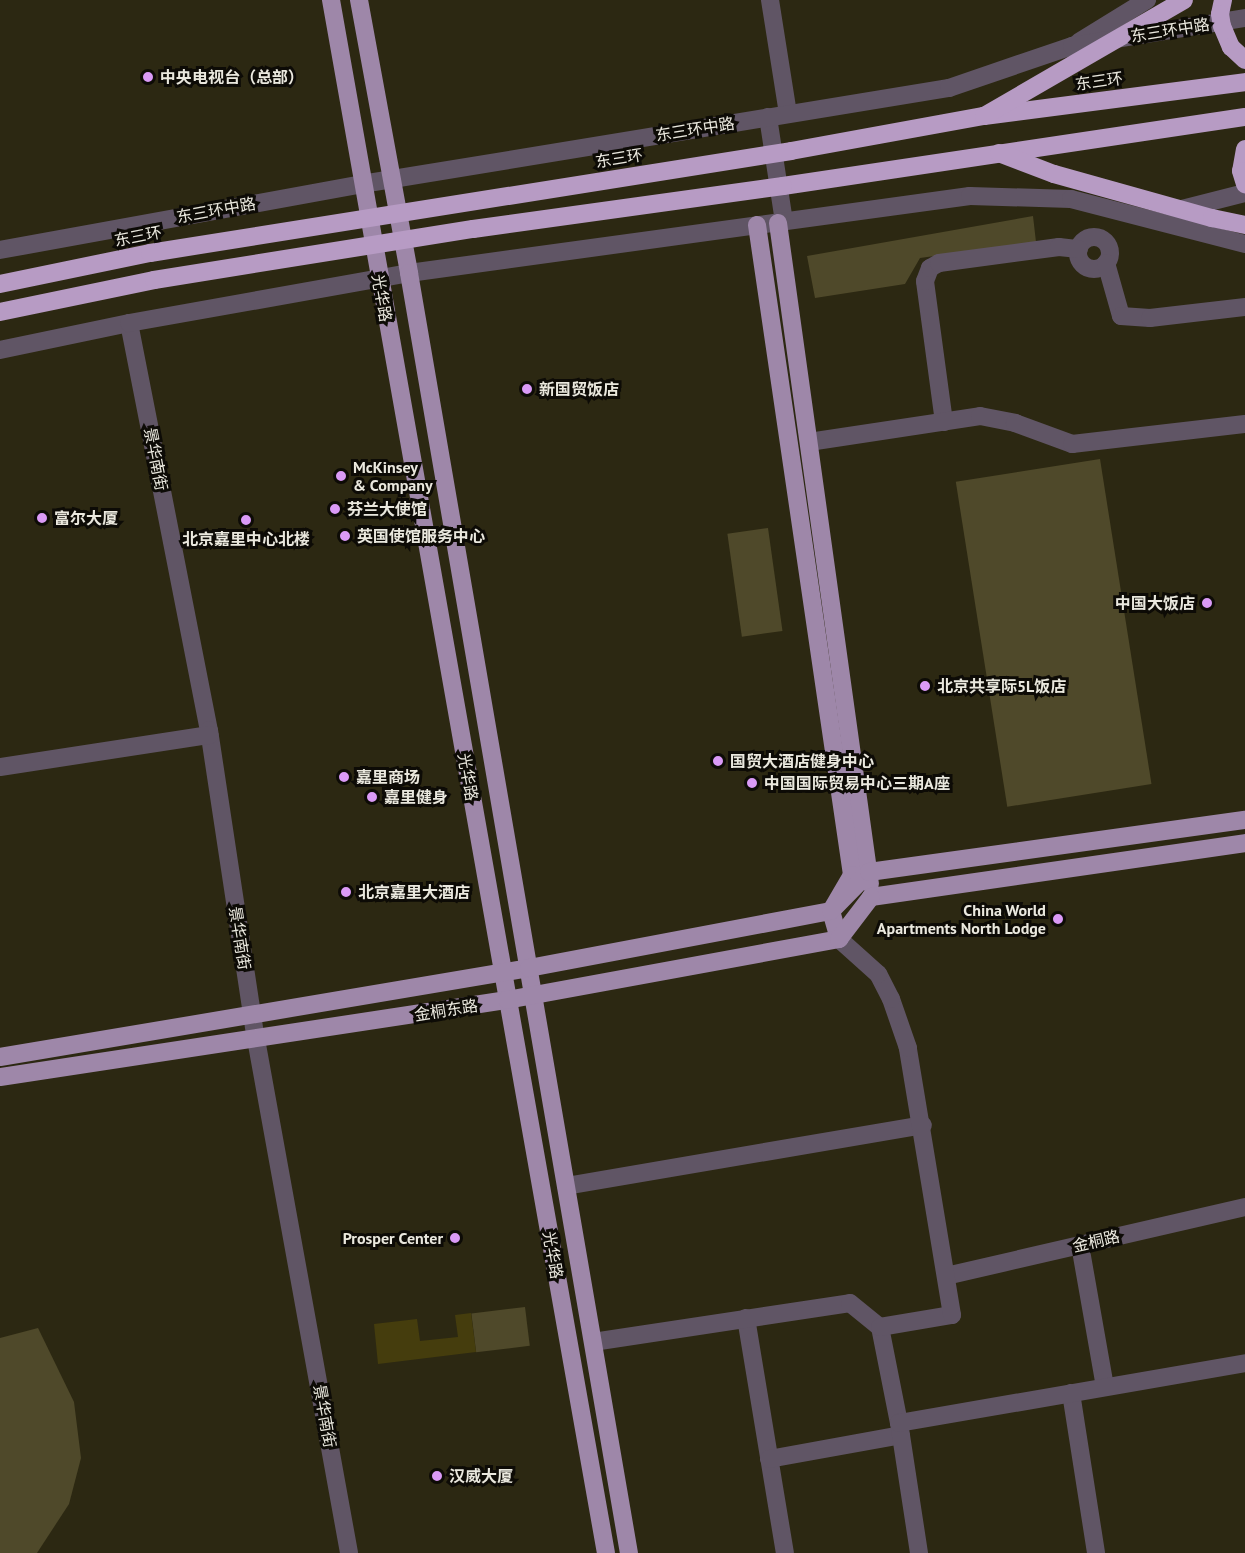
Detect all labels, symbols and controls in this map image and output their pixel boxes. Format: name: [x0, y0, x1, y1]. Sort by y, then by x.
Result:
street label: 东三环中路: [1129, 14, 1211, 46]
place label: 中央电视台（总部）: [160, 67, 304, 87]
street label: 东三环: [1074, 68, 1124, 94]
marker: 中央电视台（总部）: [141, 70, 155, 84]
street label: 东三环中路: [654, 113, 736, 145]
street label: 东三环: [594, 145, 644, 171]
street label: 东三环中路: [175, 194, 257, 226]
street label: 东三环: [113, 222, 163, 250]
street label: 光华路: [368, 273, 396, 323]
place label: 新国贸饭店: [539, 379, 619, 399]
marker: 新国贸饭店: [520, 382, 534, 396]
street label: 景华南街: [140, 426, 172, 492]
place label: McKinsey & Company: [353, 457, 433, 495]
marker: McKinsey & Company: [334, 469, 348, 483]
place label: 芬兰大使馆: [347, 499, 427, 519]
marker: 芬兰大使馆: [328, 502, 342, 516]
place label: 富尔大厦: [54, 508, 118, 528]
marker: 富尔大厦: [35, 511, 49, 525]
marker: 北京嘉里中心北楼: [239, 513, 253, 527]
place label: 英国使馆服务中心: [357, 526, 485, 546]
place label: 北京嘉里中心北楼: [182, 529, 310, 549]
marker: 英国使馆服务中心: [338, 529, 352, 543]
place label: 中国大饭店: [1115, 593, 1195, 613]
marker: 中国大饭店: [1200, 596, 1214, 610]
place label: 北京共享际5L饭店: [937, 676, 1066, 696]
marker: 北京共享际5L饭店: [918, 679, 932, 693]
place label: 国贸大酒店健身中心: [730, 751, 874, 771]
street label: 光华路: [454, 752, 482, 802]
marker: 国贸大酒店健身中心: [711, 754, 725, 768]
place label: 嘉里商场: [356, 767, 420, 787]
marker: 嘉里商场: [337, 770, 351, 784]
place label: 中国国际贸易中心三期A座: [764, 773, 950, 793]
marker: 中国国际贸易中心三期A座: [745, 776, 759, 790]
place label: 嘉里健身: [384, 787, 448, 807]
marker: 嘉里健身: [365, 790, 379, 804]
place label: 北京嘉里大酒店: [358, 882, 470, 902]
marker: 北京嘉里大酒店: [339, 885, 353, 899]
place label: China World Apartments North Lodge: [877, 900, 1046, 938]
street label: 景华南街: [226, 905, 254, 971]
marker: China World Apartments North Lodge: [1051, 912, 1065, 926]
street label: 金桐东路: [413, 996, 479, 1024]
street label: 金桐路: [1070, 1226, 1122, 1256]
place label: Prosper Center: [342, 1228, 443, 1248]
street label: 光华路: [539, 1230, 567, 1280]
marker: Prosper Center: [448, 1231, 462, 1245]
street label: 景华南街: [310, 1383, 340, 1449]
place label: 汉威大厦: [449, 1466, 513, 1486]
marker: 汉威大厦: [430, 1469, 444, 1483]

